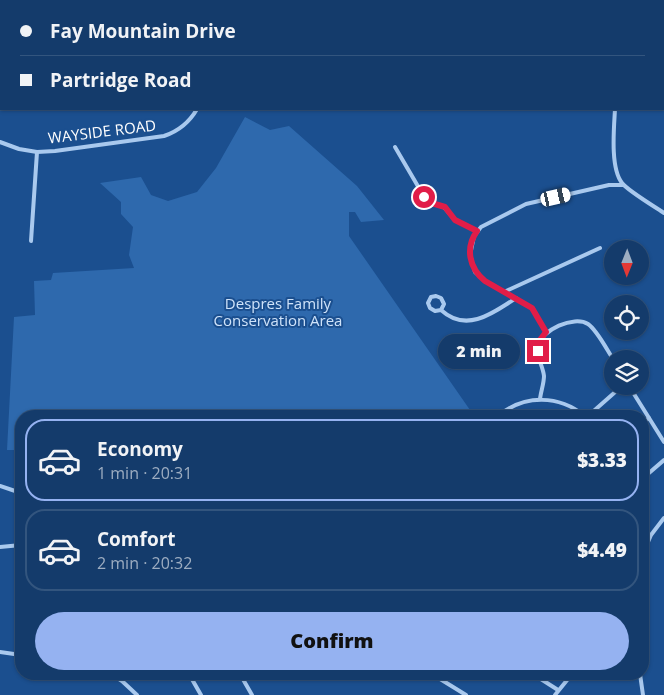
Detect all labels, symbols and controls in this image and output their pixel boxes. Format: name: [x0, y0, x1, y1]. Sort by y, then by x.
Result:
text: Fay Mountain Drive: [50, 18, 236, 44]
text: Partridge Road: [50, 67, 191, 93]
street label: WAYSIDE ROAD: [47, 114, 157, 148]
route start: [413, 186, 435, 208]
car: [539, 186, 572, 208]
north arrow: [604, 240, 649, 285]
map controls: [604, 240, 649, 395]
park label: Despres Family Conservation Area: [214, 293, 342, 330]
button: locate: [604, 295, 649, 340]
callout: 2 min: [438, 334, 520, 368]
text: 2 min: [456, 340, 502, 362]
route end: [527, 340, 549, 362]
button: layers: [604, 350, 649, 395]
text: Economy: [97, 436, 183, 462]
icon: car: [37, 438, 82, 483]
text: $3.33: [577, 447, 627, 473]
text: 1 min · 20:31: [97, 462, 192, 484]
text: Comfort: [97, 526, 176, 552]
icon: car: [37, 528, 82, 573]
text: $4.49: [577, 537, 627, 563]
text: 2 min · 20:32: [97, 552, 192, 574]
button: Confirm: [35, 612, 629, 670]

